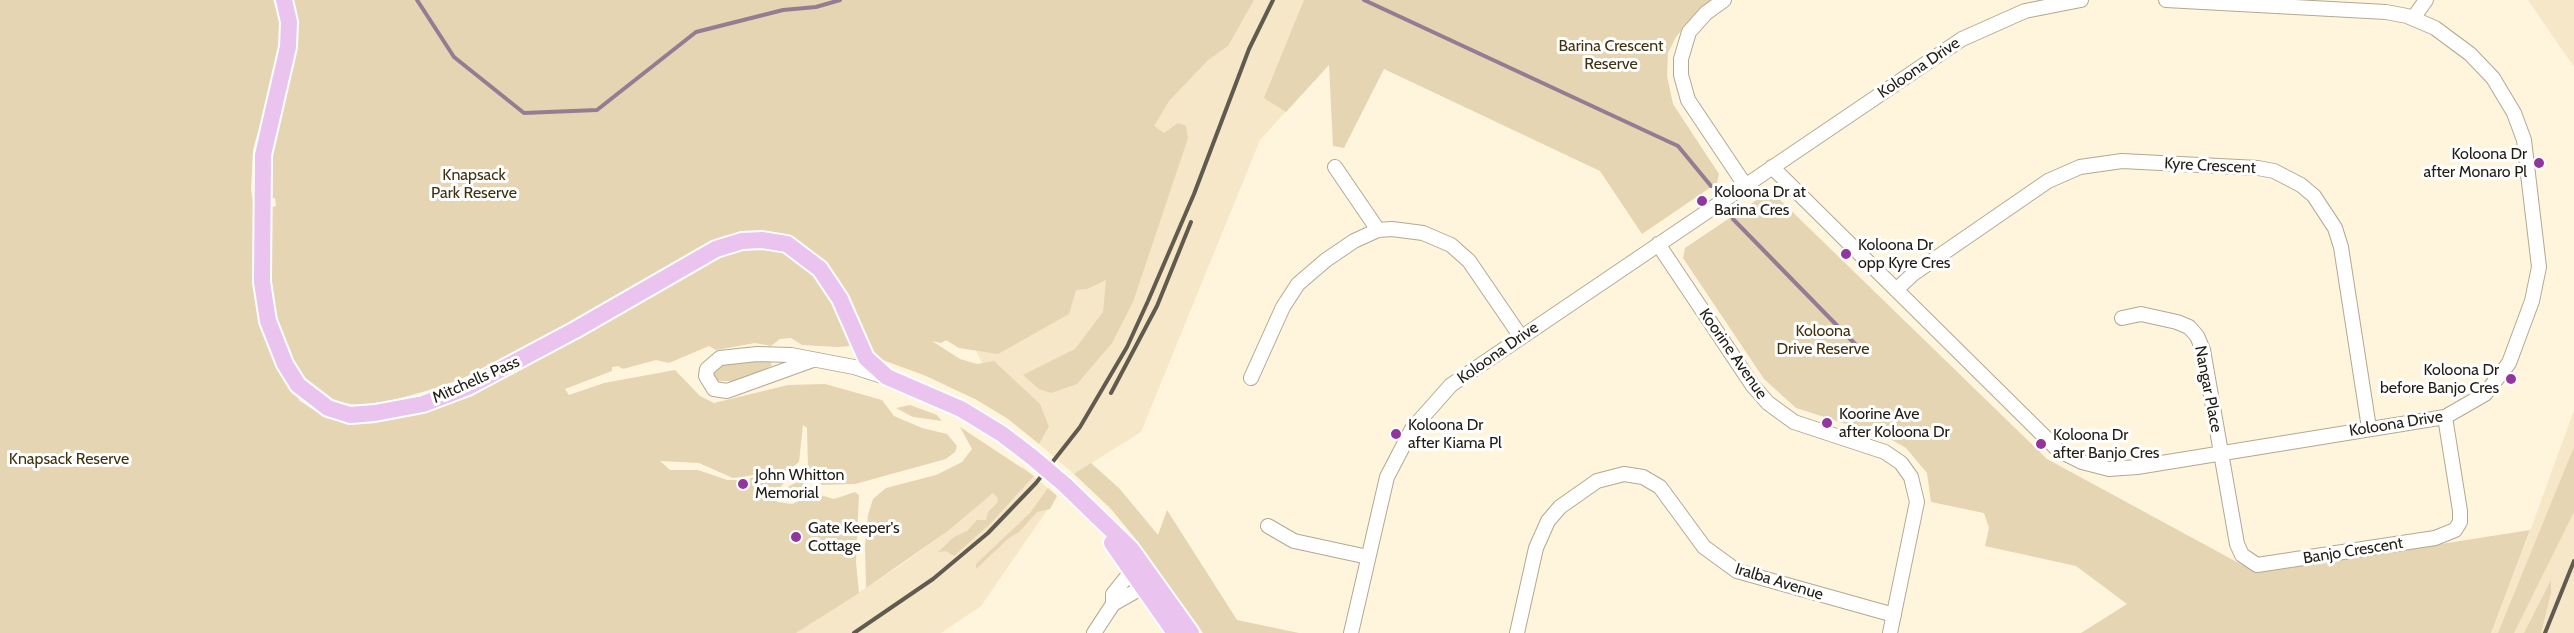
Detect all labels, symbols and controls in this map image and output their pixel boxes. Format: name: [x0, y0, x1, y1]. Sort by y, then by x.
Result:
street label: Koloona Drive: [1874, 34, 1964, 102]
park label: Barina Crescent Reserve: [1559, 36, 1663, 74]
place label: Koloona Dr after Monaro Pl: [2424, 144, 2527, 182]
street label: Kyre Crescent: [2164, 154, 2256, 178]
marker: Koloona Dr after Monaro Pl: [2532, 156, 2546, 170]
park label: Knapsack Park Reserve: [431, 165, 517, 203]
place label: Koloona Dr at Barina Cres: [1714, 182, 1806, 220]
marker: Koloona Dr at Barina Cres: [1695, 194, 1709, 208]
place label: Koloona Dr opp Kyre Cres: [1858, 235, 1950, 273]
marker: Koloona Dr opp Kyre Cres: [1839, 247, 1853, 261]
street label: Koorine Avenue: [1695, 305, 1771, 403]
street label: Koloona Drive: [1454, 318, 1542, 388]
park label: Koloona Drive Reserve: [1777, 321, 1869, 359]
street label: Nangar Place: [2190, 344, 2226, 434]
street label: Mitchells Pass: [429, 352, 523, 408]
place label: Koloona Dr before Banjo Cres: [2380, 360, 2499, 398]
marker: Koloona Dr before Banjo Cres: [2504, 372, 2518, 386]
place label: Koorine Ave after Koloona Dr: [1839, 404, 1949, 442]
street label: Koloona Drive: [2348, 407, 2444, 441]
place label: Koloona Dr after Kiama Pl: [1408, 415, 1502, 453]
marker: Koorine Ave after Koloona Dr: [1820, 416, 1834, 430]
place label: Koloona Dr after Banjo Cres: [2053, 425, 2159, 463]
marker: Koloona Dr after Kiama Pl: [1389, 427, 1403, 441]
marker: Koloona Dr after Banjo Cres: [2034, 437, 2048, 451]
park label: Knapsack Reserve: [9, 449, 129, 469]
place label: John Whitton Memorial: [755, 465, 845, 503]
marker: John Whitton Memorial: [736, 477, 750, 491]
place label: Gate Keeper's Cottage: [808, 518, 900, 556]
marker: Gate Keeper's Cottage: [789, 530, 803, 544]
street label: Banjo Crescent: [2302, 534, 2404, 568]
street label: Iralba Avenue: [1733, 559, 1825, 605]

